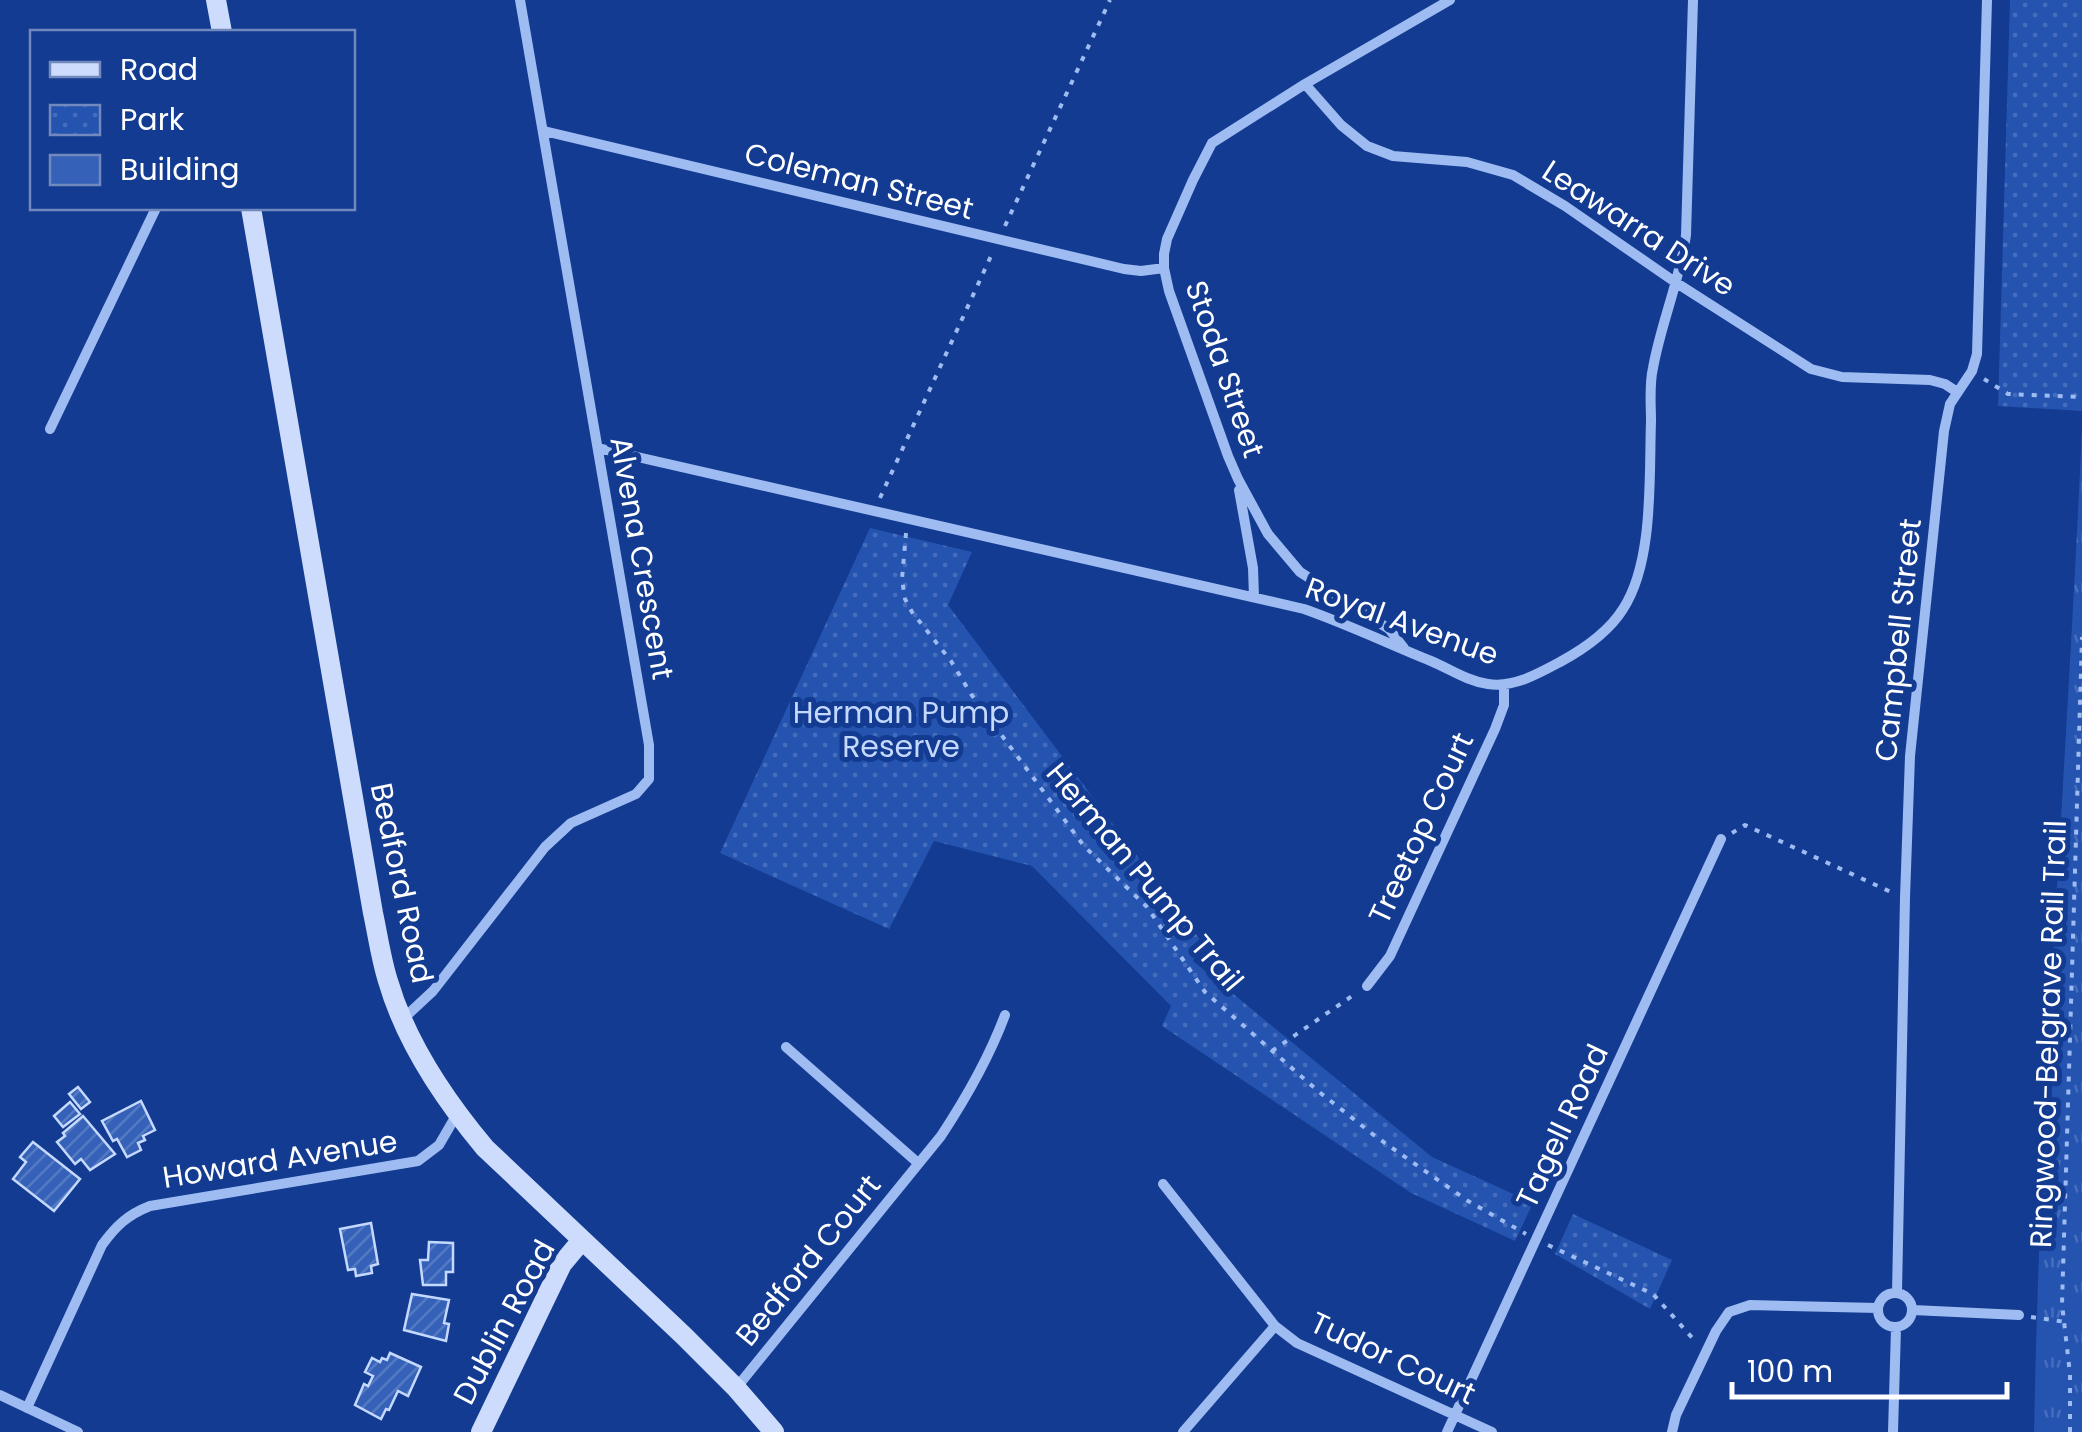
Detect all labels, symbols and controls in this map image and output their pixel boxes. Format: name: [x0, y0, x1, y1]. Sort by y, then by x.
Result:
legend: [30, 30, 355, 210]
text: Road: [120, 48, 198, 91]
text: Park: [120, 98, 185, 141]
street label: Coleman Street: [740, 132, 978, 230]
text: Building: [120, 148, 240, 191]
street label: Leawarra Drive: [1534, 149, 1744, 307]
street label: Stoda Street: [1175, 275, 1275, 463]
street label: Alvena Crescent: [599, 433, 685, 683]
street label: Campbell Street: [1864, 516, 1932, 764]
street label: Royal Avenue: [1299, 566, 1505, 676]
park label: Herman Pump Reserve: [793, 691, 1009, 768]
street label: Treetop Court: [1358, 725, 1484, 931]
street label: Herman Pump Trail: [1036, 753, 1254, 1001]
street label: Bedford Road: [360, 779, 444, 987]
street label: Ringwood-Belgrave Rail Trail: [2019, 819, 2077, 1249]
street label: Tagell Road: [1505, 1037, 1619, 1215]
street label: Howard Avenue: [160, 1119, 400, 1199]
street label: Bedford Court: [725, 1165, 891, 1355]
street label: Dublin Road: [443, 1232, 565, 1412]
street label: Tudor Court: [1303, 1301, 1483, 1415]
scale bar: [1732, 1337, 2007, 1399]
text: 100 m: [1747, 1350, 1833, 1393]

